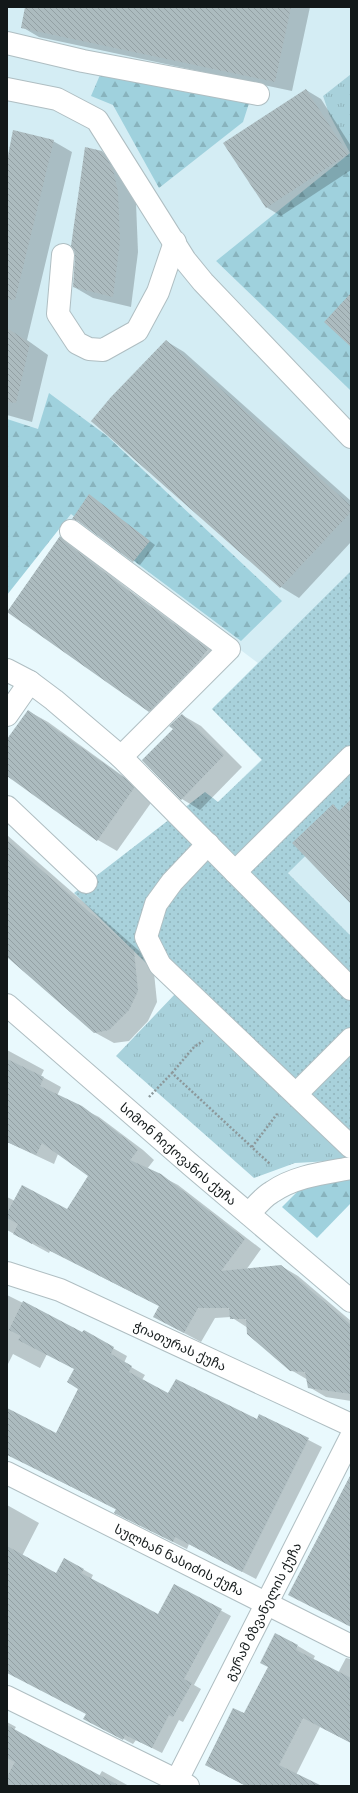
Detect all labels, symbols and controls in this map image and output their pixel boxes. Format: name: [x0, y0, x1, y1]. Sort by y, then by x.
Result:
street label: სიმონ ჩიქოვანის ქუჩა: [117, 1099, 240, 1208]
street label: ჭიათურას ქუჩა: [131, 1318, 229, 1374]
street label: სულხან ნასიძის ქუჩა: [112, 1521, 247, 1599]
street label: გურამ ბზვანელის ქუჩა: [221, 1540, 304, 1683]

